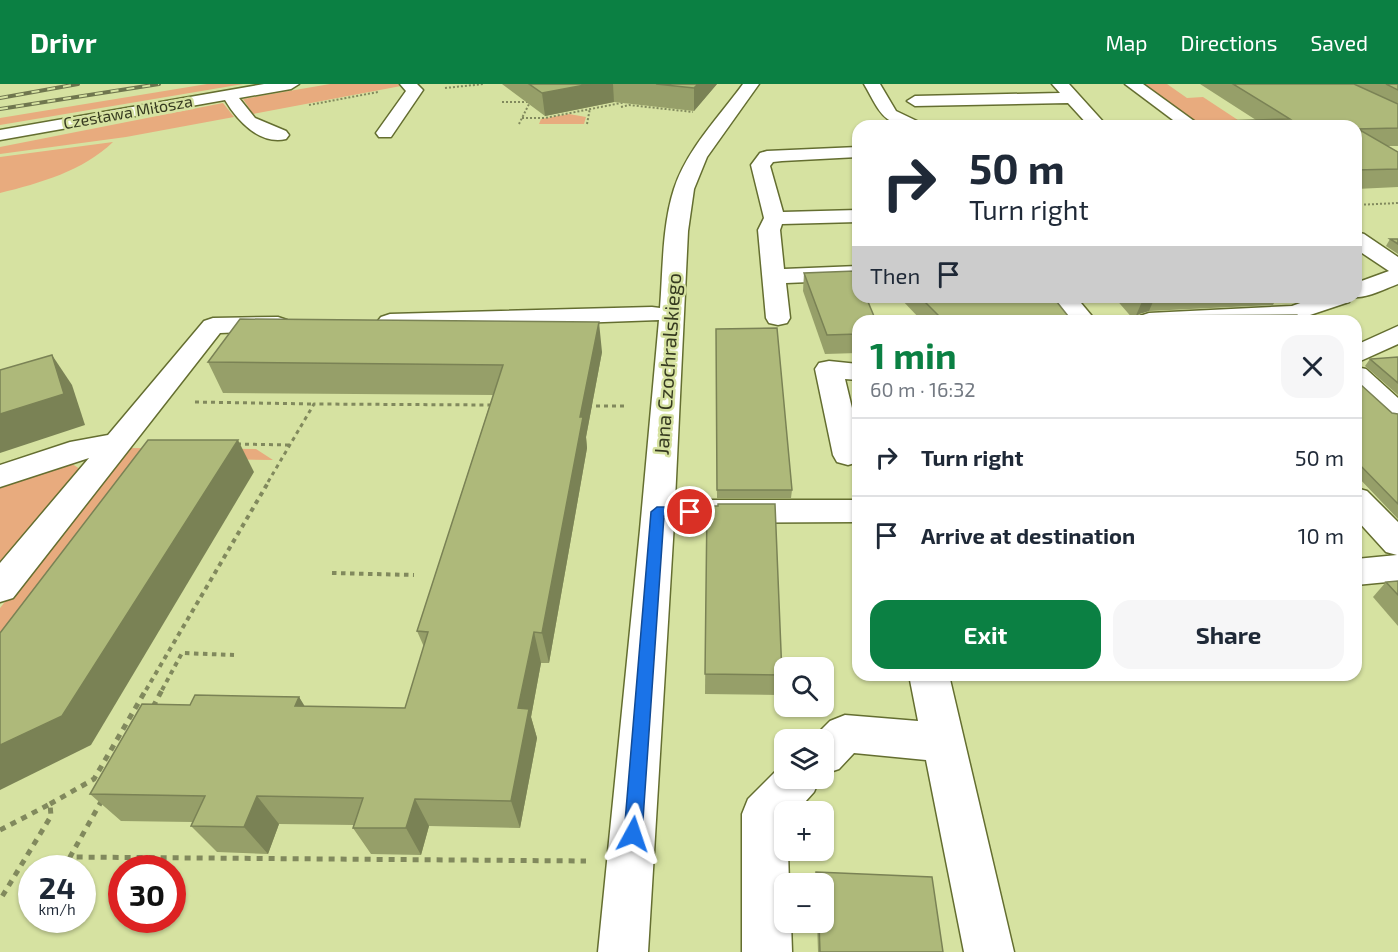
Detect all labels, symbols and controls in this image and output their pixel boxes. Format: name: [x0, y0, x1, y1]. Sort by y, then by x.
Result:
text: Drivr: [30, 25, 97, 59]
text: Map: [1105, 30, 1148, 55]
text: Directions: [1181, 30, 1277, 55]
text: Saved: [1310, 30, 1368, 55]
street label: Czesława Miłosza: [62, 91, 194, 132]
text: 50 m: [969, 142, 1065, 192]
icon: right: [870, 144, 948, 222]
text: Turn right: [969, 193, 1089, 225]
icon: arrive: [932, 258, 965, 291]
text: Then: [870, 262, 920, 288]
street label: Jana Czochralskiego: [649, 272, 685, 456]
text: 1 min: [870, 333, 957, 376]
button: close: [1281, 335, 1344, 398]
text: 60 m · 16:32: [870, 377, 976, 401]
icon: right: [870, 441, 903, 474]
text: Turn right: [921, 444, 1023, 470]
text: 50 m: [1295, 444, 1344, 470]
pin: [664, 486, 715, 537]
icon: arrive: [673, 495, 706, 528]
icon: arrive: [870, 519, 903, 552]
text: Arrive at destination: [921, 522, 1135, 548]
text: 10 m: [1298, 522, 1344, 548]
button: Exit: [870, 600, 1101, 669]
button: Share: [1113, 600, 1344, 669]
map controls: [774, 657, 834, 933]
button: search: [774, 657, 834, 717]
button: layers: [774, 729, 834, 789]
button: +: [774, 801, 834, 861]
position arrow: [601, 802, 665, 866]
speed limit sign: 30: [108, 855, 186, 933]
text: 24: [39, 869, 75, 905]
button: −: [774, 873, 834, 933]
text: km/h: [38, 900, 76, 918]

